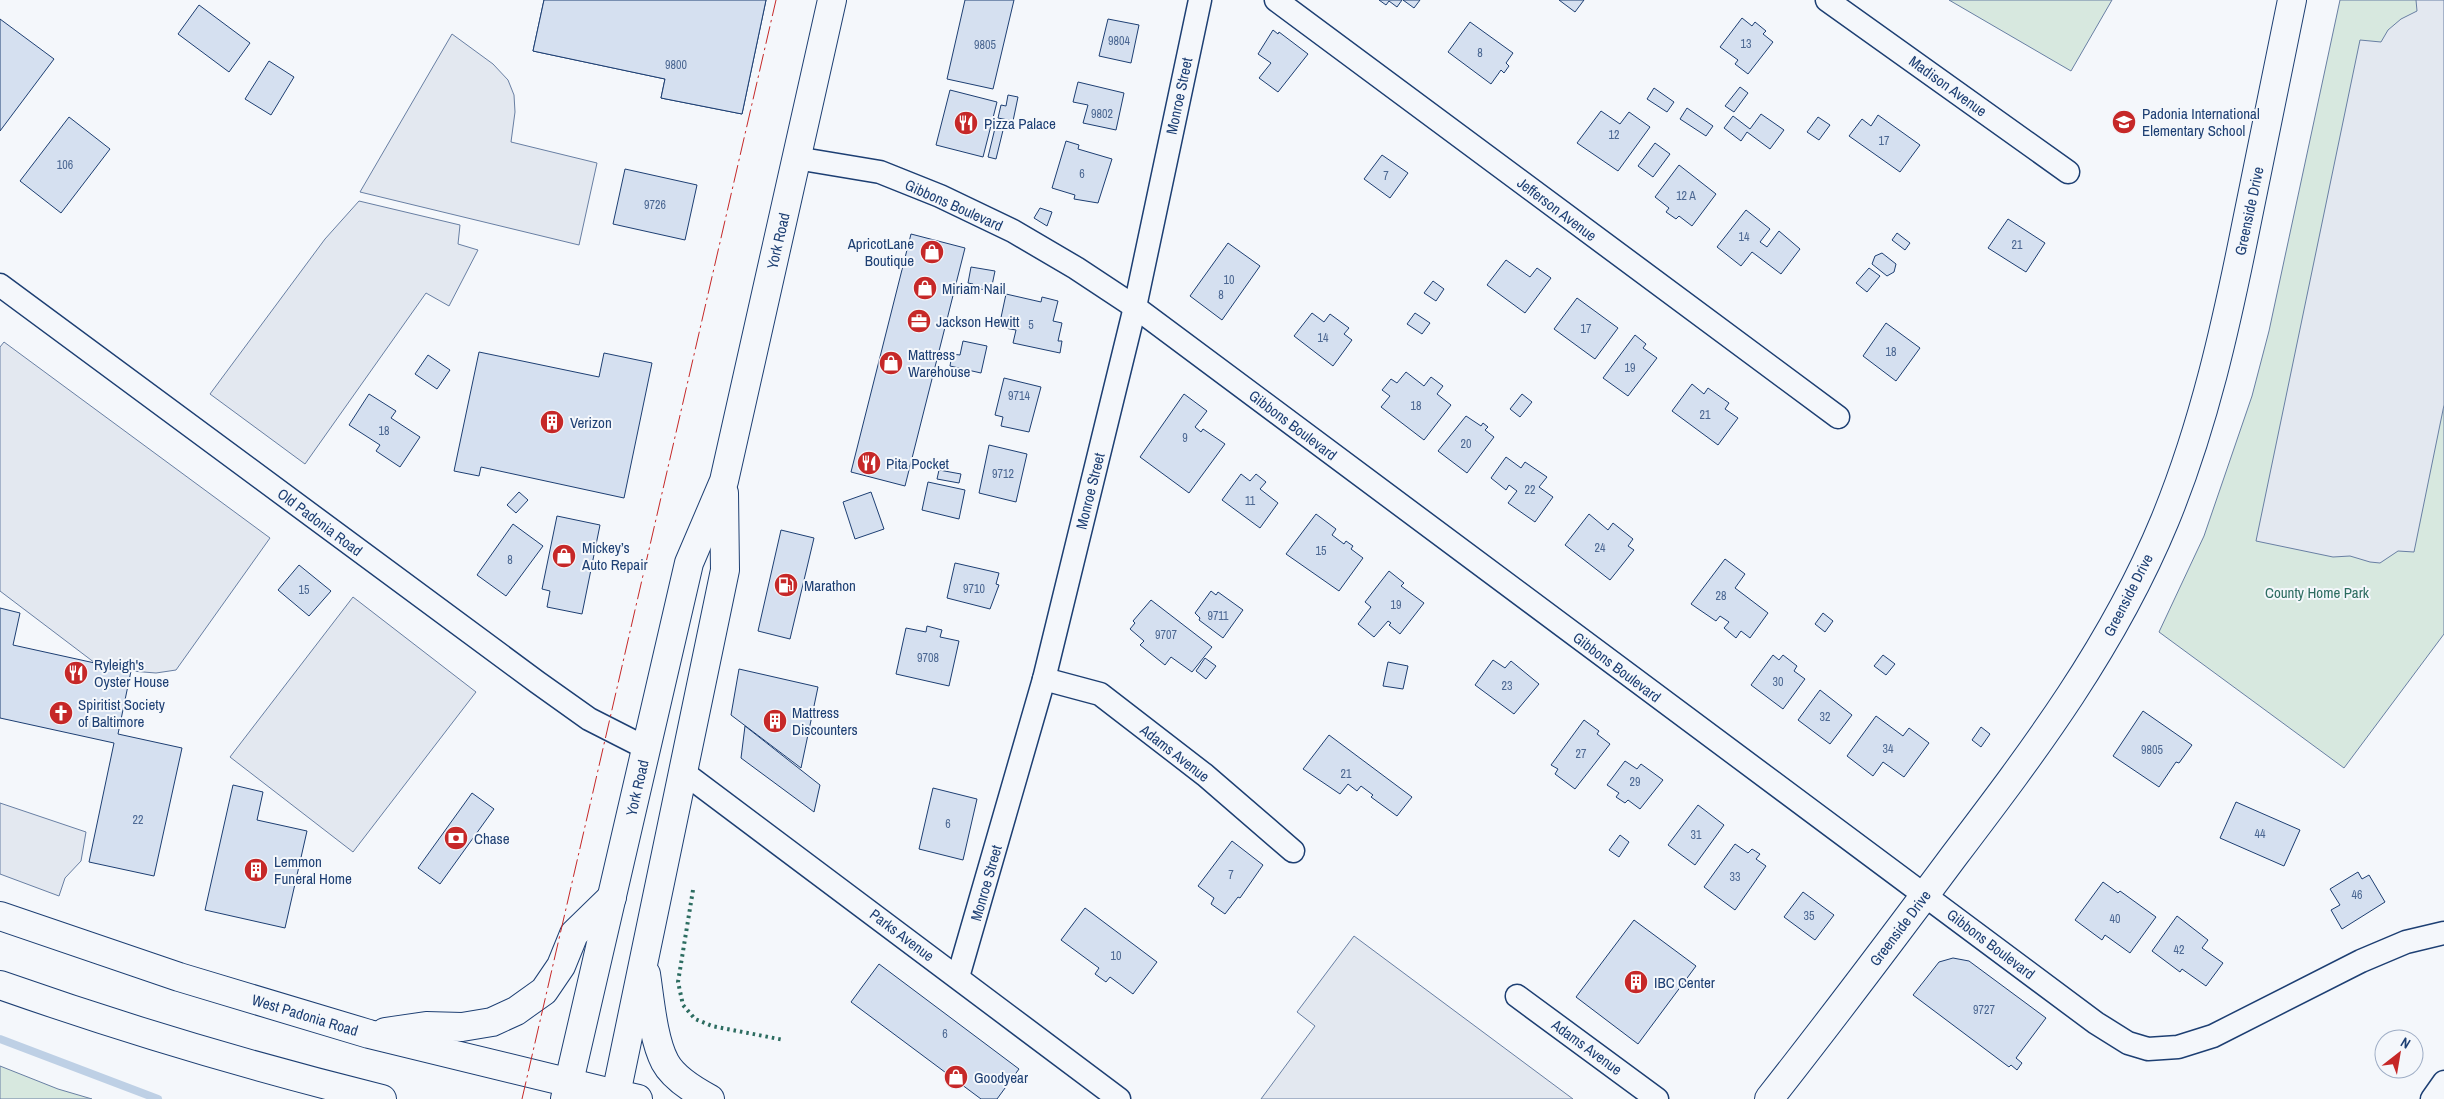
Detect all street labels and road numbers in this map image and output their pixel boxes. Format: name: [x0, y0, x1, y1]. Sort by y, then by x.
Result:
street label: Madison Avenue: [1905, 51, 1991, 121]
street label: Monroe Street: [1161, 55, 1197, 136]
street label: Greenside Drive: [2229, 165, 2269, 257]
street label: Jefferson Avenue: [1513, 172, 1601, 246]
street label: Gibbons Boulevard: [902, 174, 1006, 236]
street label: York Road: [761, 211, 795, 271]
street label: Gibbons Boulevard: [1245, 385, 1341, 465]
street label: Monroe Street: [1070, 450, 1110, 531]
street label: Old Padonia Road: [273, 483, 367, 561]
street label: Greenside Drive: [2098, 550, 2158, 640]
street label: Gibbons Boulevard: [1569, 627, 1665, 707]
street label: Adams Avenue: [1135, 719, 1214, 787]
street label: York Road: [620, 758, 654, 818]
street label: Monroe Street: [965, 842, 1007, 923]
street label: Greenside Drive: [1864, 886, 1936, 970]
street label: Parks Avenue: [865, 904, 939, 966]
street label: Gibbons Boulevard: [1943, 904, 2039, 984]
street label: West Padonia Road: [249, 989, 361, 1041]
street label: Adams Avenue: [1547, 1014, 1627, 1080]

